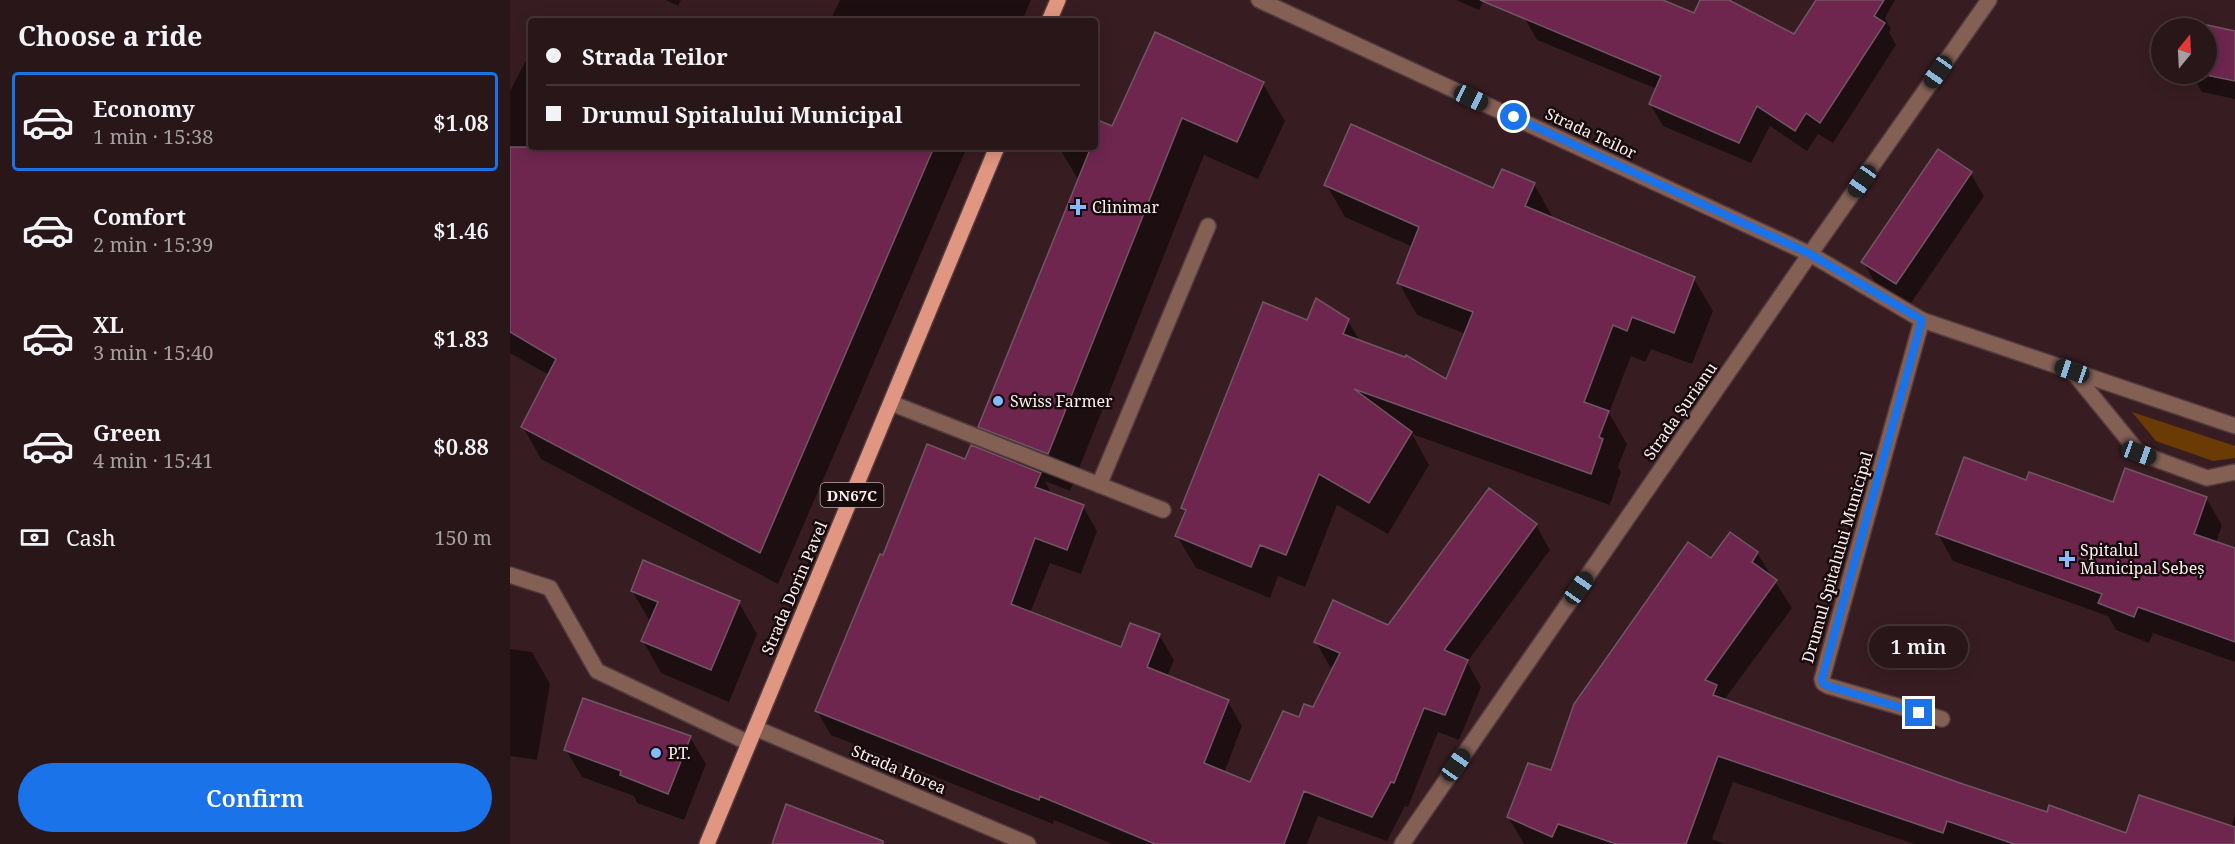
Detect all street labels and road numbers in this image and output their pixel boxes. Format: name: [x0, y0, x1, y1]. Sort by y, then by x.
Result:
street label: Strada Teilor: [1542, 102, 1640, 164]
street label: Strada Șurianu: [1638, 358, 1722, 464]
street label: Drumul Spitalului Municipal: [1796, 449, 1878, 665]
road number: DN67C: [820, 483, 884, 507]
street label: Strada Dorin Pavel: [756, 518, 832, 658]
street label: Strada Horea: [848, 739, 950, 799]

